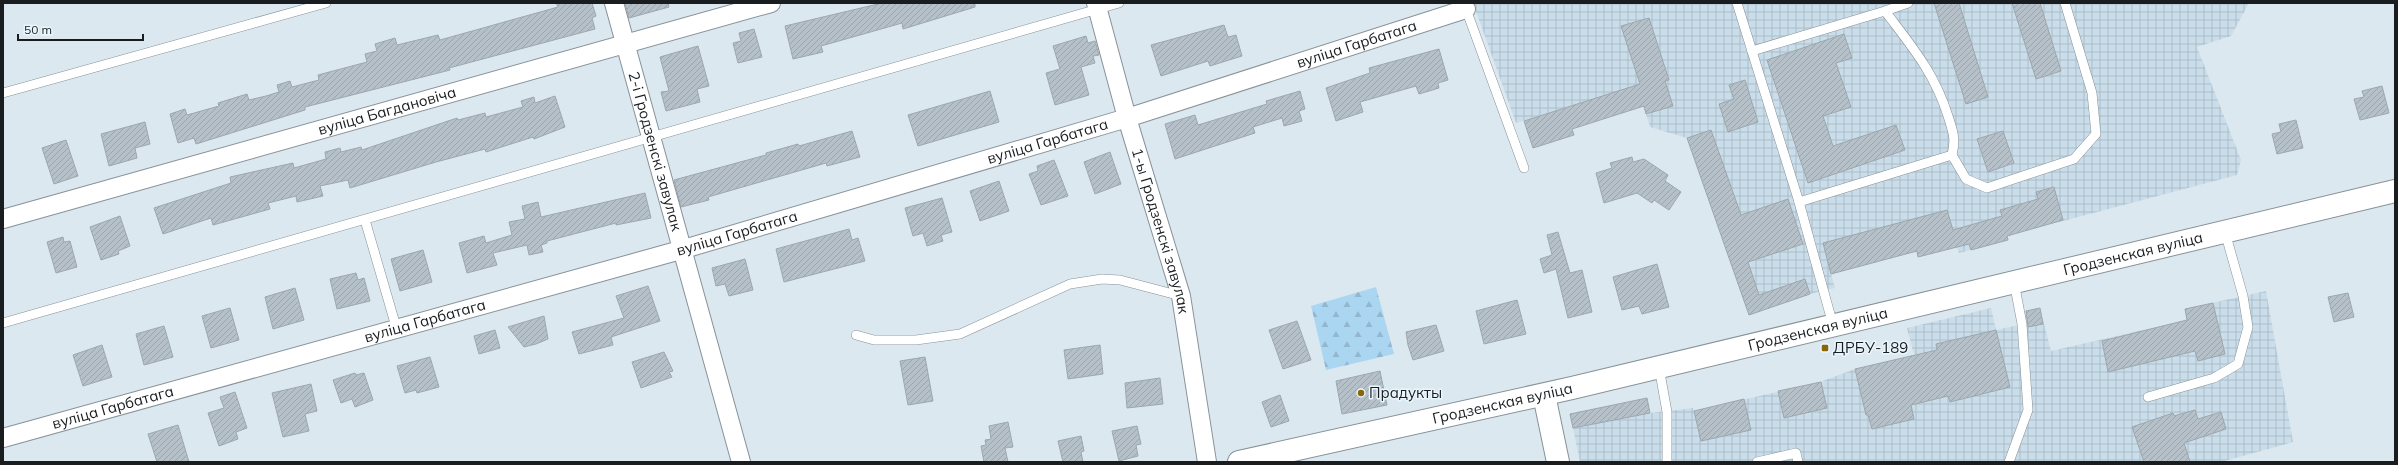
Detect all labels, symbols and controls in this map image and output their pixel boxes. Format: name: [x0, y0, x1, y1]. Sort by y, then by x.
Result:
street label: вуліца Гарбатага: [1294, 15, 1419, 72]
scale bar: [18, 16, 143, 42]
text: 50 m: [24, 22, 52, 37]
street label: 2-і Гродзенскі завулак: [624, 70, 687, 234]
street label: вуліца Багдановіча: [316, 82, 458, 139]
street label: вуліца Гарбатага: [985, 114, 1110, 168]
street label: 1-ы Гродзенскі завулак: [1128, 146, 1194, 316]
street label: вуліца Гарбатага: [674, 206, 800, 260]
street label: Гродзенская вуліца: [2061, 227, 2205, 279]
street label: вуліца Гарбатага: [362, 294, 488, 346]
street label: Гродзенская вуліца: [1746, 303, 1890, 355]
place label: ДРБУ-189: [1833, 338, 1908, 357]
marker: ДРБУ-189: [1820, 343, 1830, 353]
street label: Гродзенская вуліца: [1431, 378, 1574, 428]
street label: вуліца Гарбатага: [50, 381, 176, 433]
place label: Прадукты: [1369, 383, 1442, 402]
marker: Прадукты: [1356, 388, 1366, 398]

